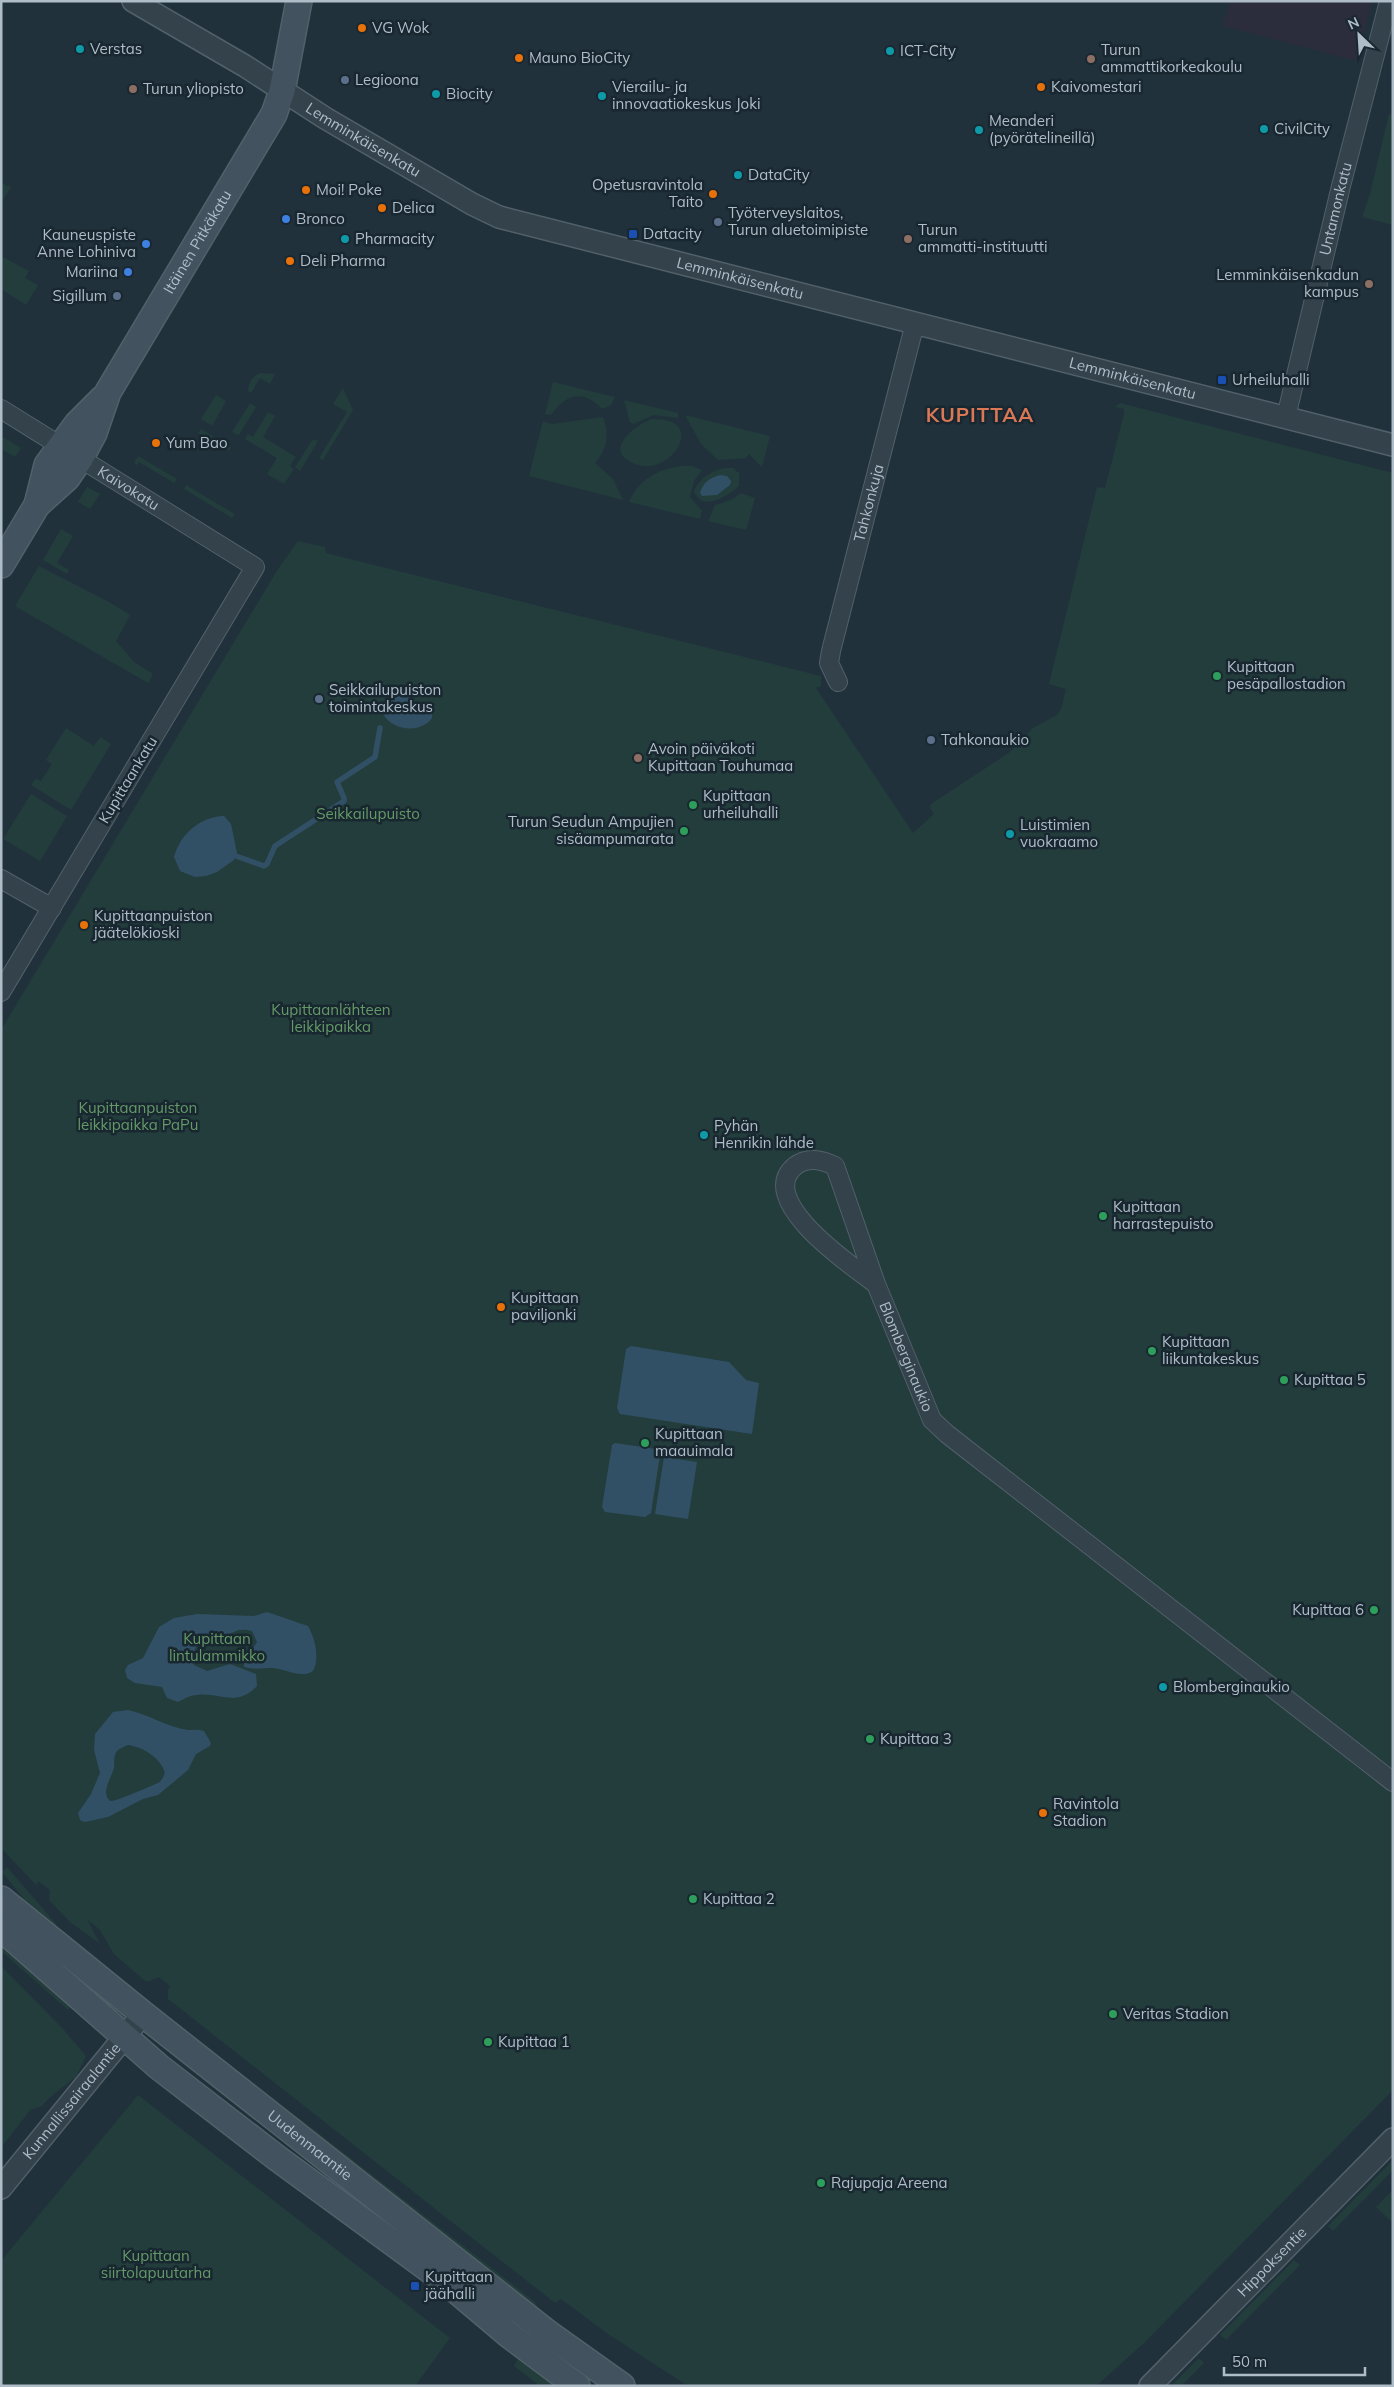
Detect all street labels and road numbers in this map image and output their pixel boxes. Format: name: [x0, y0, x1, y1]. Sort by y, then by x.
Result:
street label: Lemminkäisenkatu: [302, 98, 424, 181]
street label: Untamonkatu: [1315, 160, 1356, 257]
street label: Itäinen Pitkäkatu: [159, 186, 235, 297]
street label: Lemminkäisenkatu: [675, 253, 806, 303]
street label: Lemminkäisenkatu: [1067, 353, 1198, 403]
street label: Kaivokatu: [94, 461, 163, 514]
street label: Tahkonkuja: [849, 462, 888, 544]
street label: Kupittaankatu: [94, 733, 161, 827]
street label: Blomberginaukio: [875, 1299, 938, 1414]
street label: Kunnallissairaalantie: [18, 2039, 125, 2163]
street label: Uudenmaantie: [264, 2106, 356, 2184]
street label: Hippoksentie: [1233, 2223, 1310, 2301]

